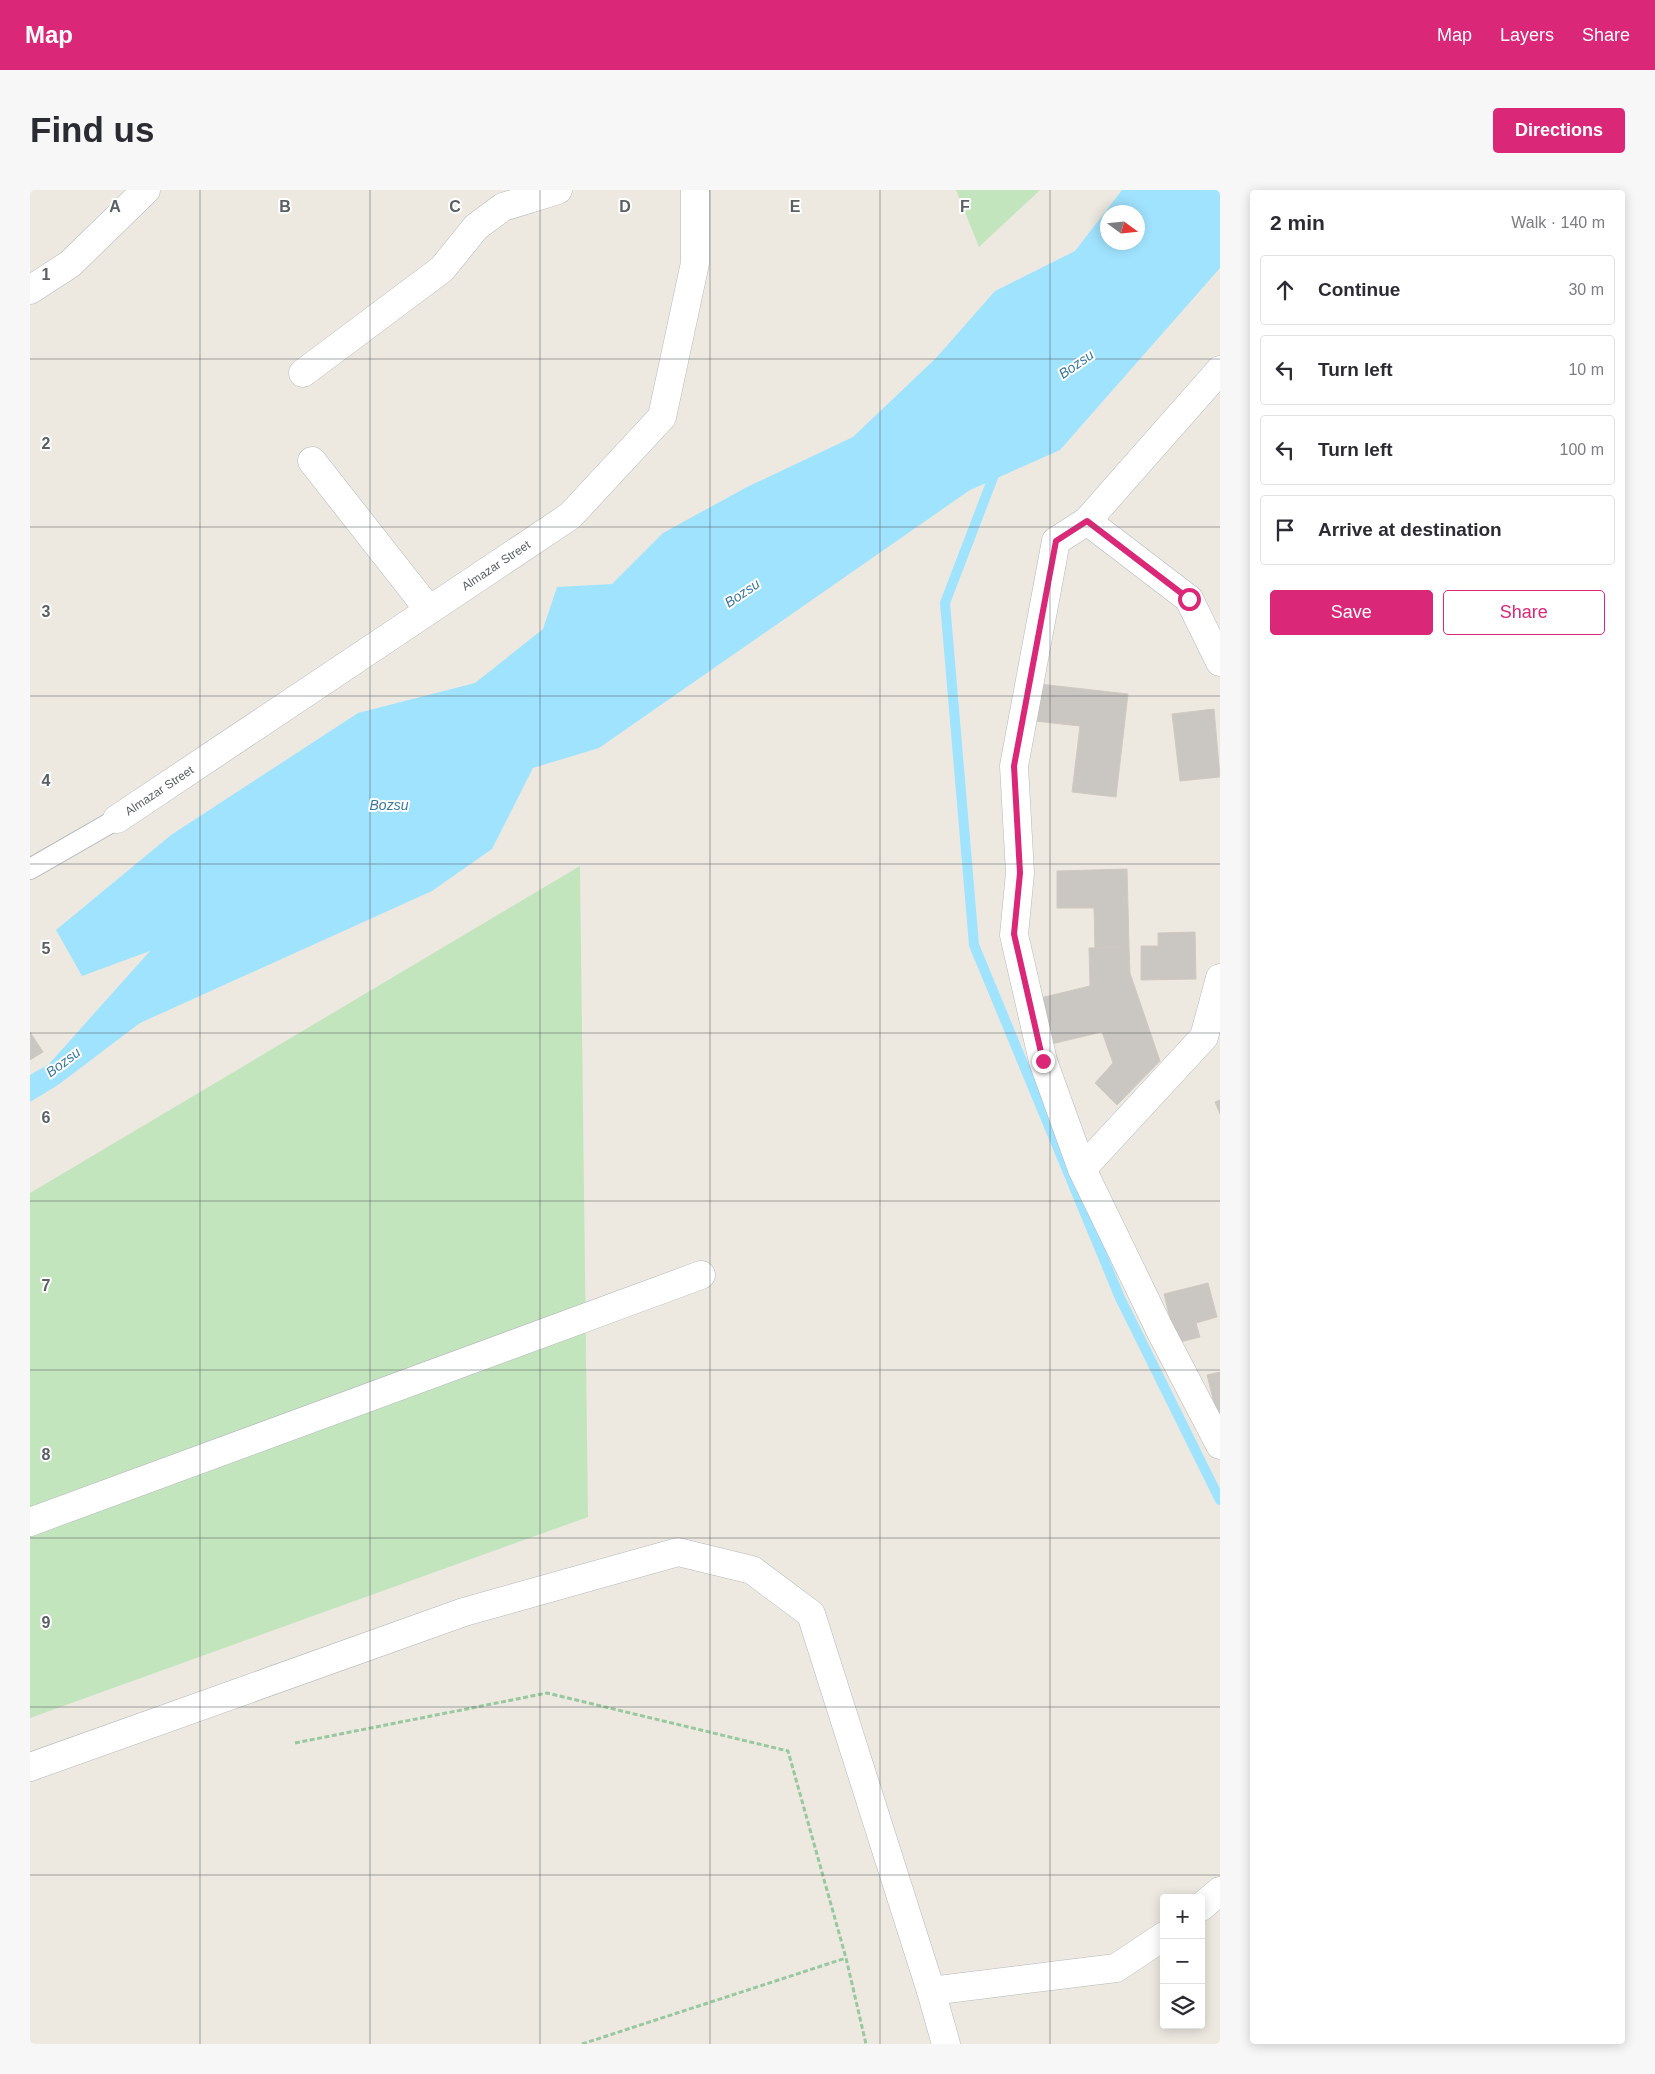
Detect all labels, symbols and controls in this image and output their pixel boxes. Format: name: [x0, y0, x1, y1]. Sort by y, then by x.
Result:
text: Map: [25, 21, 73, 48]
text: Map: [1437, 25, 1472, 45]
text: Layers: [1500, 25, 1554, 45]
text: Share: [1582, 25, 1630, 45]
button: Directions: [1493, 108, 1625, 153]
text: Find us: [30, 110, 154, 149]
text: A: [109, 198, 121, 215]
text: B: [279, 198, 291, 215]
text: C: [449, 198, 461, 215]
text: D: [619, 198, 631, 215]
text: E: [790, 198, 801, 215]
text: F: [960, 198, 970, 215]
north arrow: [1100, 205, 1145, 250]
text: 2 min: [1270, 211, 1325, 234]
text: Walk · 140 m: [1511, 214, 1605, 231]
text: 1: [42, 266, 51, 283]
icon: ahead: [1271, 276, 1299, 304]
text: Continue: [1318, 279, 1400, 300]
text: 30 m: [1568, 281, 1604, 298]
water label: Bozsu: [1055, 346, 1097, 382]
icon: left: [1271, 356, 1299, 384]
text: Turn left: [1318, 359, 1393, 380]
text: 10 m: [1568, 361, 1604, 378]
text: 2: [42, 435, 51, 452]
icon: left: [1271, 436, 1299, 464]
text: Turn left: [1318, 439, 1393, 460]
text: 100 m: [1560, 441, 1604, 458]
icon: arrive: [1271, 516, 1299, 544]
text: Arrive at destination: [1318, 519, 1502, 540]
street label: Almazar Street: [459, 537, 533, 593]
water label: Bozsu: [721, 575, 763, 611]
route start: [1178, 588, 1201, 611]
button: Save: [1270, 590, 1433, 635]
button: Share: [1443, 590, 1605, 635]
text: 3: [42, 603, 51, 620]
street label: Almazar Street: [122, 762, 197, 819]
text: 4: [42, 772, 51, 789]
water label: Bozsu: [370, 797, 409, 813]
text: 5: [42, 940, 51, 957]
water label: Bozsu: [43, 1044, 84, 1080]
route end: [1032, 1050, 1055, 1073]
text: 6: [42, 1109, 51, 1126]
text: 7: [42, 1277, 51, 1294]
text: 8: [42, 1446, 51, 1463]
text: 9: [42, 1614, 51, 1631]
map controls: [1160, 1894, 1205, 2029]
button: +: [1160, 1894, 1205, 1939]
button: −: [1160, 1939, 1205, 1984]
button: layers: [1160, 1984, 1205, 2029]

